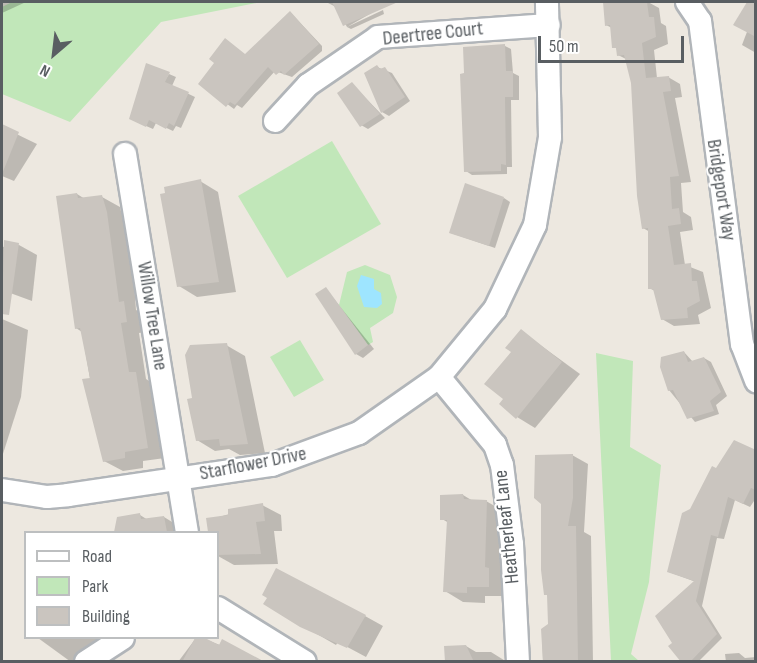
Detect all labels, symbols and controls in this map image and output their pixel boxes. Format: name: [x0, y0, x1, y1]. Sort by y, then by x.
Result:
street label: Deertree Court: [382, 17, 484, 51]
north arrow: [24, 24, 84, 84]
scale bar: [541, 24, 686, 62]
text: 50 m: [549, 36, 579, 57]
text: N: [37, 60, 54, 81]
street label: Bridgeport Way: [701, 138, 741, 242]
street label: Willow Tree Lane: [132, 260, 172, 372]
street label: Starflower Drive: [198, 442, 308, 486]
street label: Heatherleaf Lane: [489, 469, 525, 585]
legend: [24, 531, 219, 639]
text: Road: [82, 546, 112, 567]
text: Park: [82, 576, 108, 597]
text: Building: [82, 606, 130, 627]

